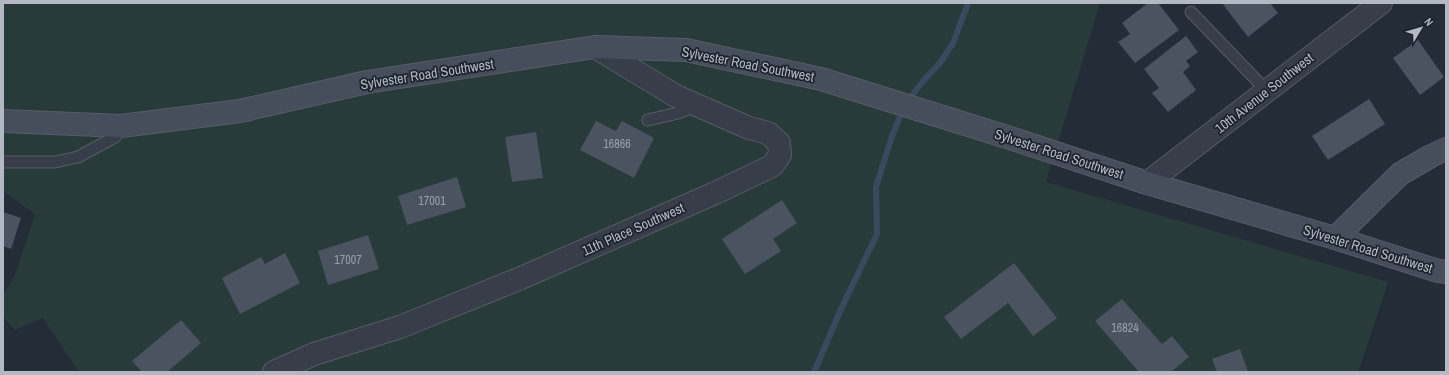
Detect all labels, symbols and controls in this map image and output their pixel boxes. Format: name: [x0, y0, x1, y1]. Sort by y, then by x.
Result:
north arrow: [1401, 8, 1441, 48]
text: N: [1421, 15, 1436, 29]
street label: Sylvester Road Southwest: [680, 42, 816, 86]
street label: 10th Avenue Southwest: [1211, 49, 1317, 137]
street label: Sylvester Road Southwest: [359, 55, 495, 93]
street label: Sylvester Road Southwest: [992, 125, 1126, 183]
house number: 16866: [603, 136, 631, 152]
house number: 17001: [418, 193, 446, 209]
street label: 11th Place Southwest: [579, 198, 687, 260]
street label: Sylvester Road Southwest: [1301, 221, 1435, 277]
house number: 17007: [334, 252, 362, 268]
house number: 16824: [1111, 320, 1139, 336]

